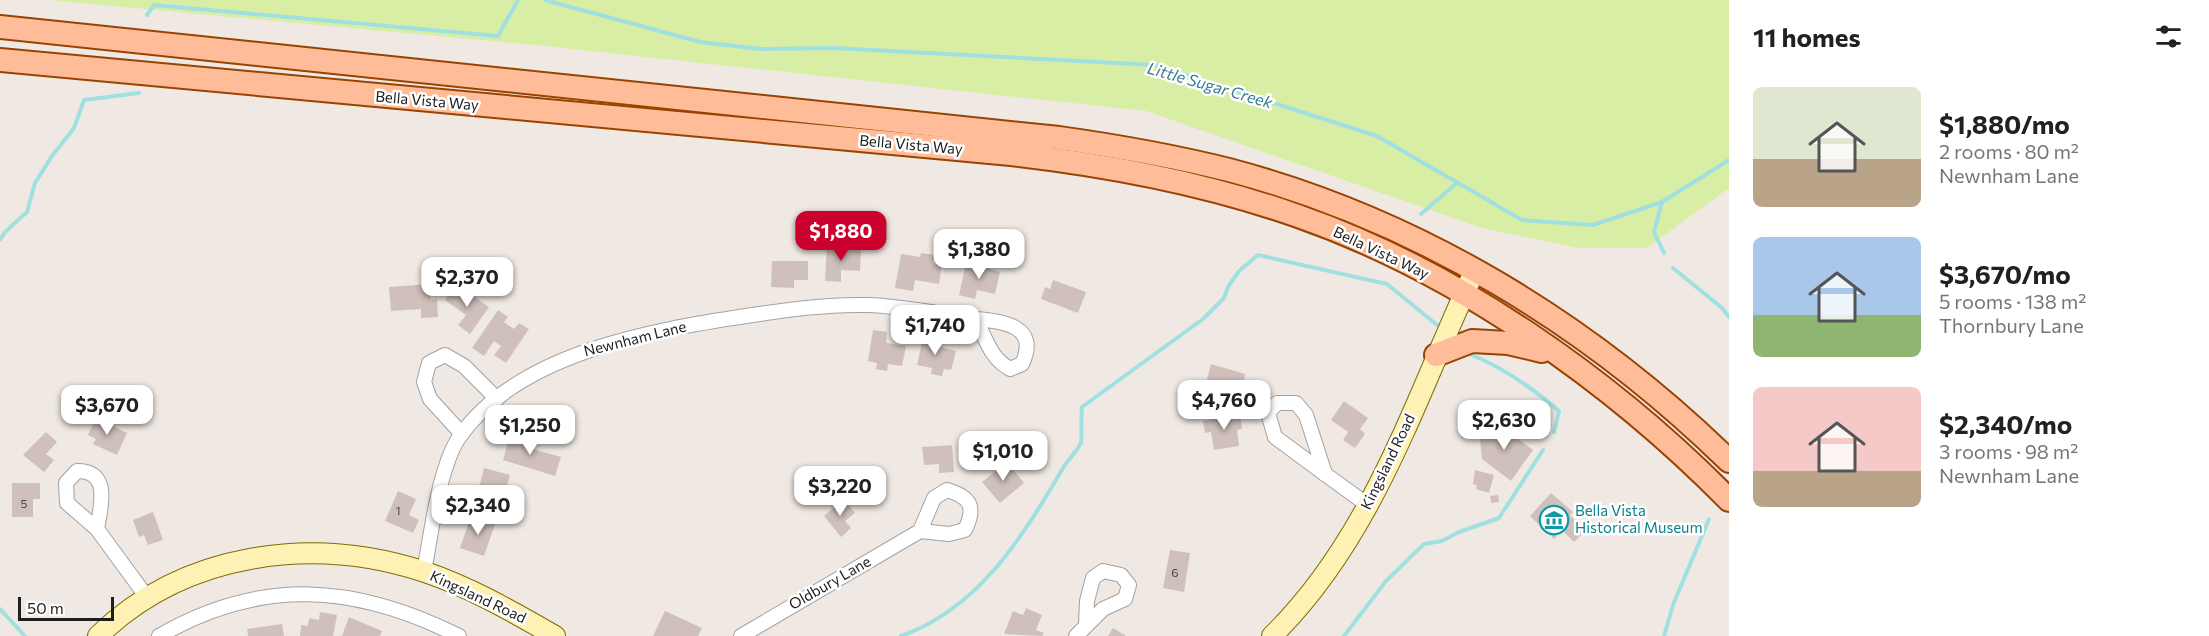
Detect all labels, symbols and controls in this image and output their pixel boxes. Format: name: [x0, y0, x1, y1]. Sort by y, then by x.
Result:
icon: filters: [2152, 20, 2185, 53]
text: 11 homes: [1753, 21, 1861, 52]
water label: Little Sugar Creek: [1145, 58, 1275, 112]
street label: Bella Vista Way: [375, 87, 480, 114]
text: $1,880/mo: [1939, 108, 2070, 139]
icon: home: [1801, 111, 1873, 183]
street label: Bella Vista Way: [859, 131, 964, 158]
text: 2 rooms · 80 m²: [1939, 139, 2079, 163]
text: Newnham Lane: [1939, 163, 2079, 187]
pin: $1,880: [792, 211, 890, 262]
text: $1,880: [809, 218, 873, 242]
street label: Bella Vista Way: [1331, 222, 1432, 282]
pin: $1,380: [930, 229, 1028, 280]
text: $1,380: [948, 236, 1010, 260]
pin: $2,370: [418, 257, 516, 308]
text: $3,670/mo: [1939, 258, 2071, 289]
icon: home: [1801, 261, 1873, 333]
text: $2,370: [435, 264, 499, 288]
text: 5 rooms · 138 m²: [1939, 289, 2086, 313]
pin: $1,740: [886, 305, 984, 356]
text: $1,740: [905, 312, 965, 336]
text: Thornbury Lane: [1939, 313, 2084, 337]
street label: Newnham Lane: [582, 317, 688, 359]
pin: $4,760: [1175, 380, 1273, 431]
pin: $3,670: [58, 385, 156, 436]
text: $4,760: [1192, 387, 1256, 411]
text: $3,670: [75, 392, 139, 416]
pin: $2,630: [1455, 400, 1553, 451]
pin: $1,250: [481, 405, 579, 456]
text: $2,630: [1472, 407, 1536, 431]
text: $2,340/mo: [1939, 408, 2072, 439]
street label: Kingsland Road: [1356, 411, 1418, 512]
icon: home: [1801, 411, 1873, 483]
text: $1,250: [499, 412, 561, 436]
pin: $1,010: [954, 431, 1052, 482]
text: $1,010: [973, 438, 1033, 462]
text: 3 rooms · 98 m²: [1939, 439, 2078, 463]
text: Newnham Lane: [1939, 463, 2079, 487]
pin: $3,220: [791, 466, 889, 517]
text: $3,220: [808, 473, 872, 497]
pin: $2,340: [429, 485, 527, 536]
text: $2,340: [445, 492, 511, 516]
house number: 5: [21, 496, 28, 510]
place label: Bella Vista Historical Museum: [1575, 501, 1703, 536]
house number: 1: [395, 503, 401, 517]
museum icon: Bella Vista Historical Museum: [1538, 504, 1570, 536]
street label: Oldbury Lane: [785, 551, 874, 613]
house number: 6: [1171, 565, 1179, 579]
street label: Kingsland Road: [427, 566, 529, 626]
scale bar: [18, 594, 114, 622]
text: 50 m: [27, 598, 64, 617]

